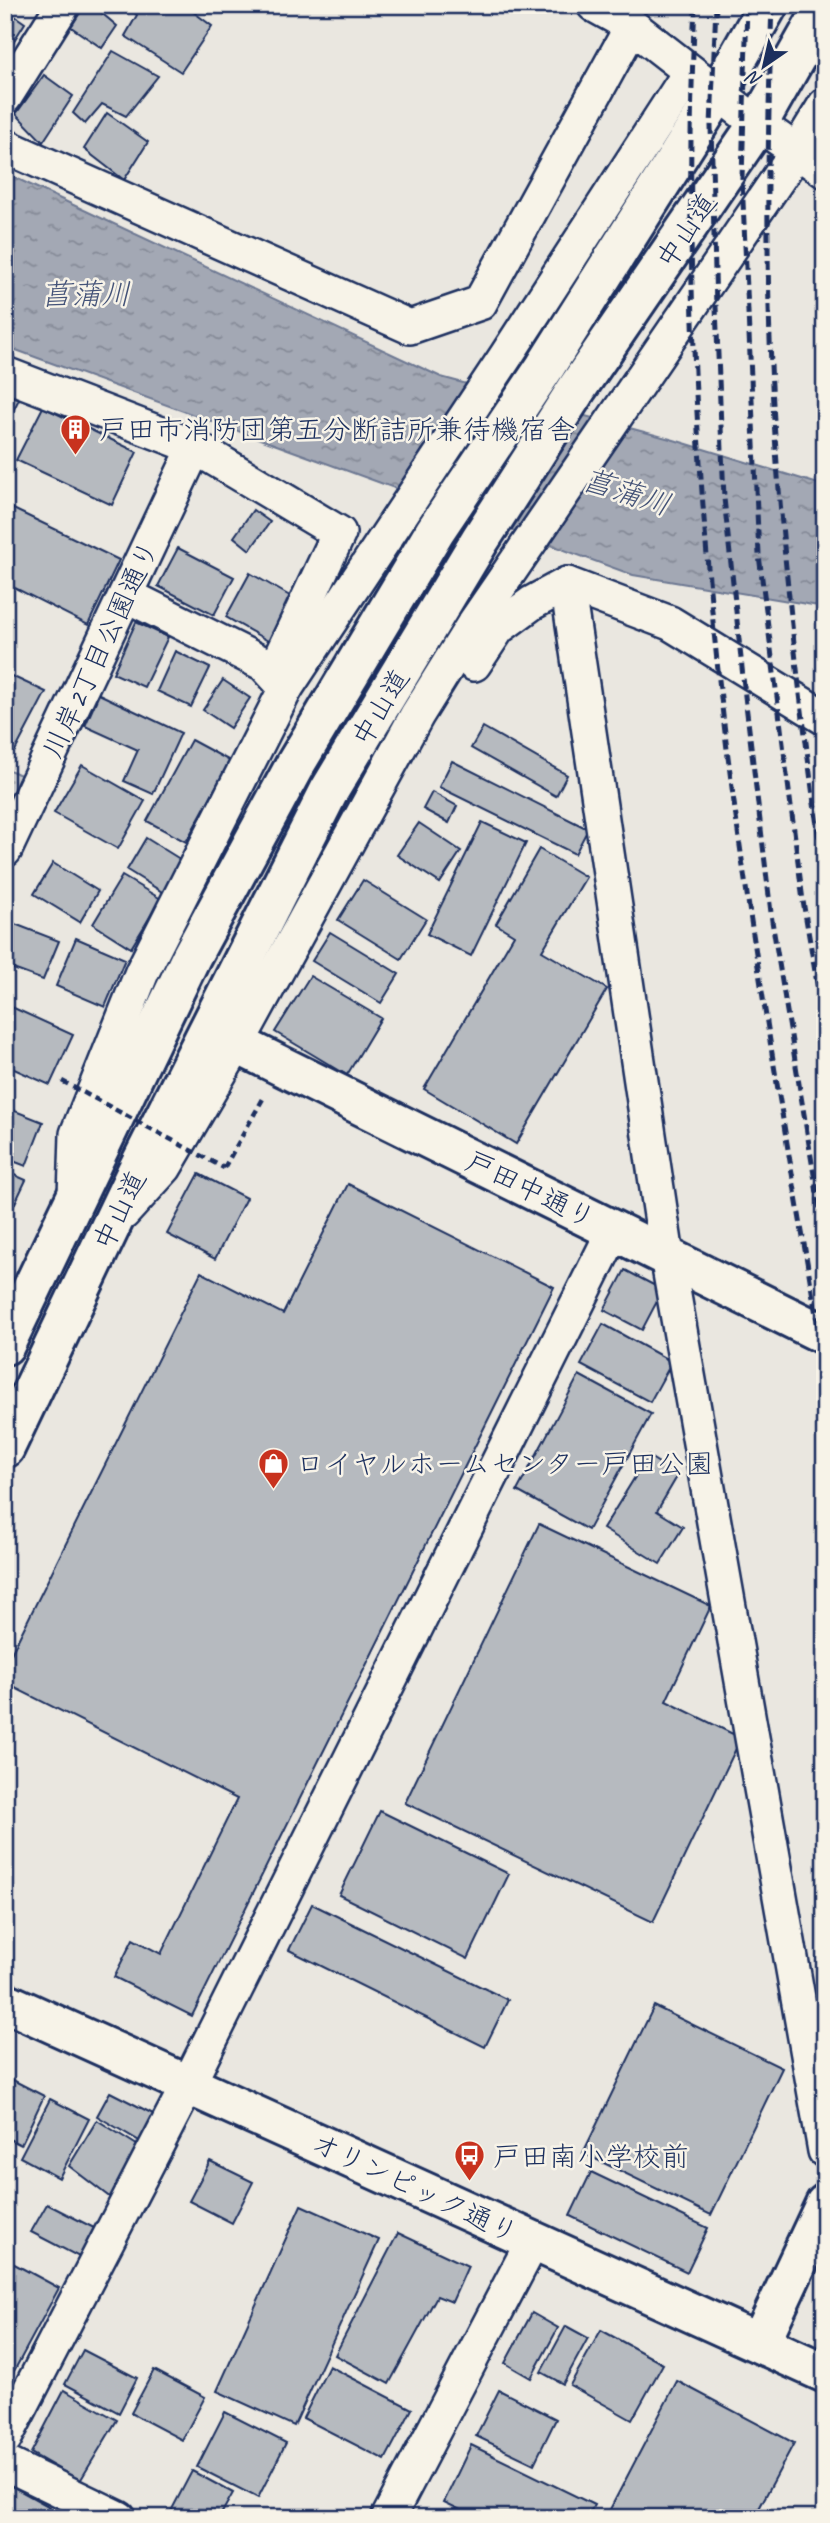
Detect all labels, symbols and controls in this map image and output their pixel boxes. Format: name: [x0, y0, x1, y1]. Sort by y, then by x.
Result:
north arrow: [728, 32, 798, 102]
text: N: [741, 64, 767, 93]
street label: 中山道: [648, 186, 724, 275]
water label: 菖蒲川: [41, 275, 131, 313]
building icon: 戸田市消防団第五分断詰所兼待機宿舎: [59, 412, 93, 456]
place label: 戸田市消防団第五分断詰所兼待機宿舎: [99, 412, 575, 447]
water label: 菖蒲川: [578, 460, 676, 524]
street label: 川岸2丁目公園通り: [35, 535, 166, 764]
street label: 中山道: [344, 662, 417, 752]
street label: 戸田中通り: [460, 1143, 601, 1236]
street label: 中山道: [85, 1165, 154, 1256]
shop icon: ロイヤルホームセンター戸田公園: [256, 1446, 290, 1490]
place label: ロイヤルホームセンター戸田公園: [296, 1446, 713, 1481]
street label: オリンピック通り: [306, 2124, 524, 2251]
bus stop icon: 戸田南小学校前: [453, 2139, 487, 2183]
place label: 戸田南小学校前: [493, 2139, 689, 2174]

